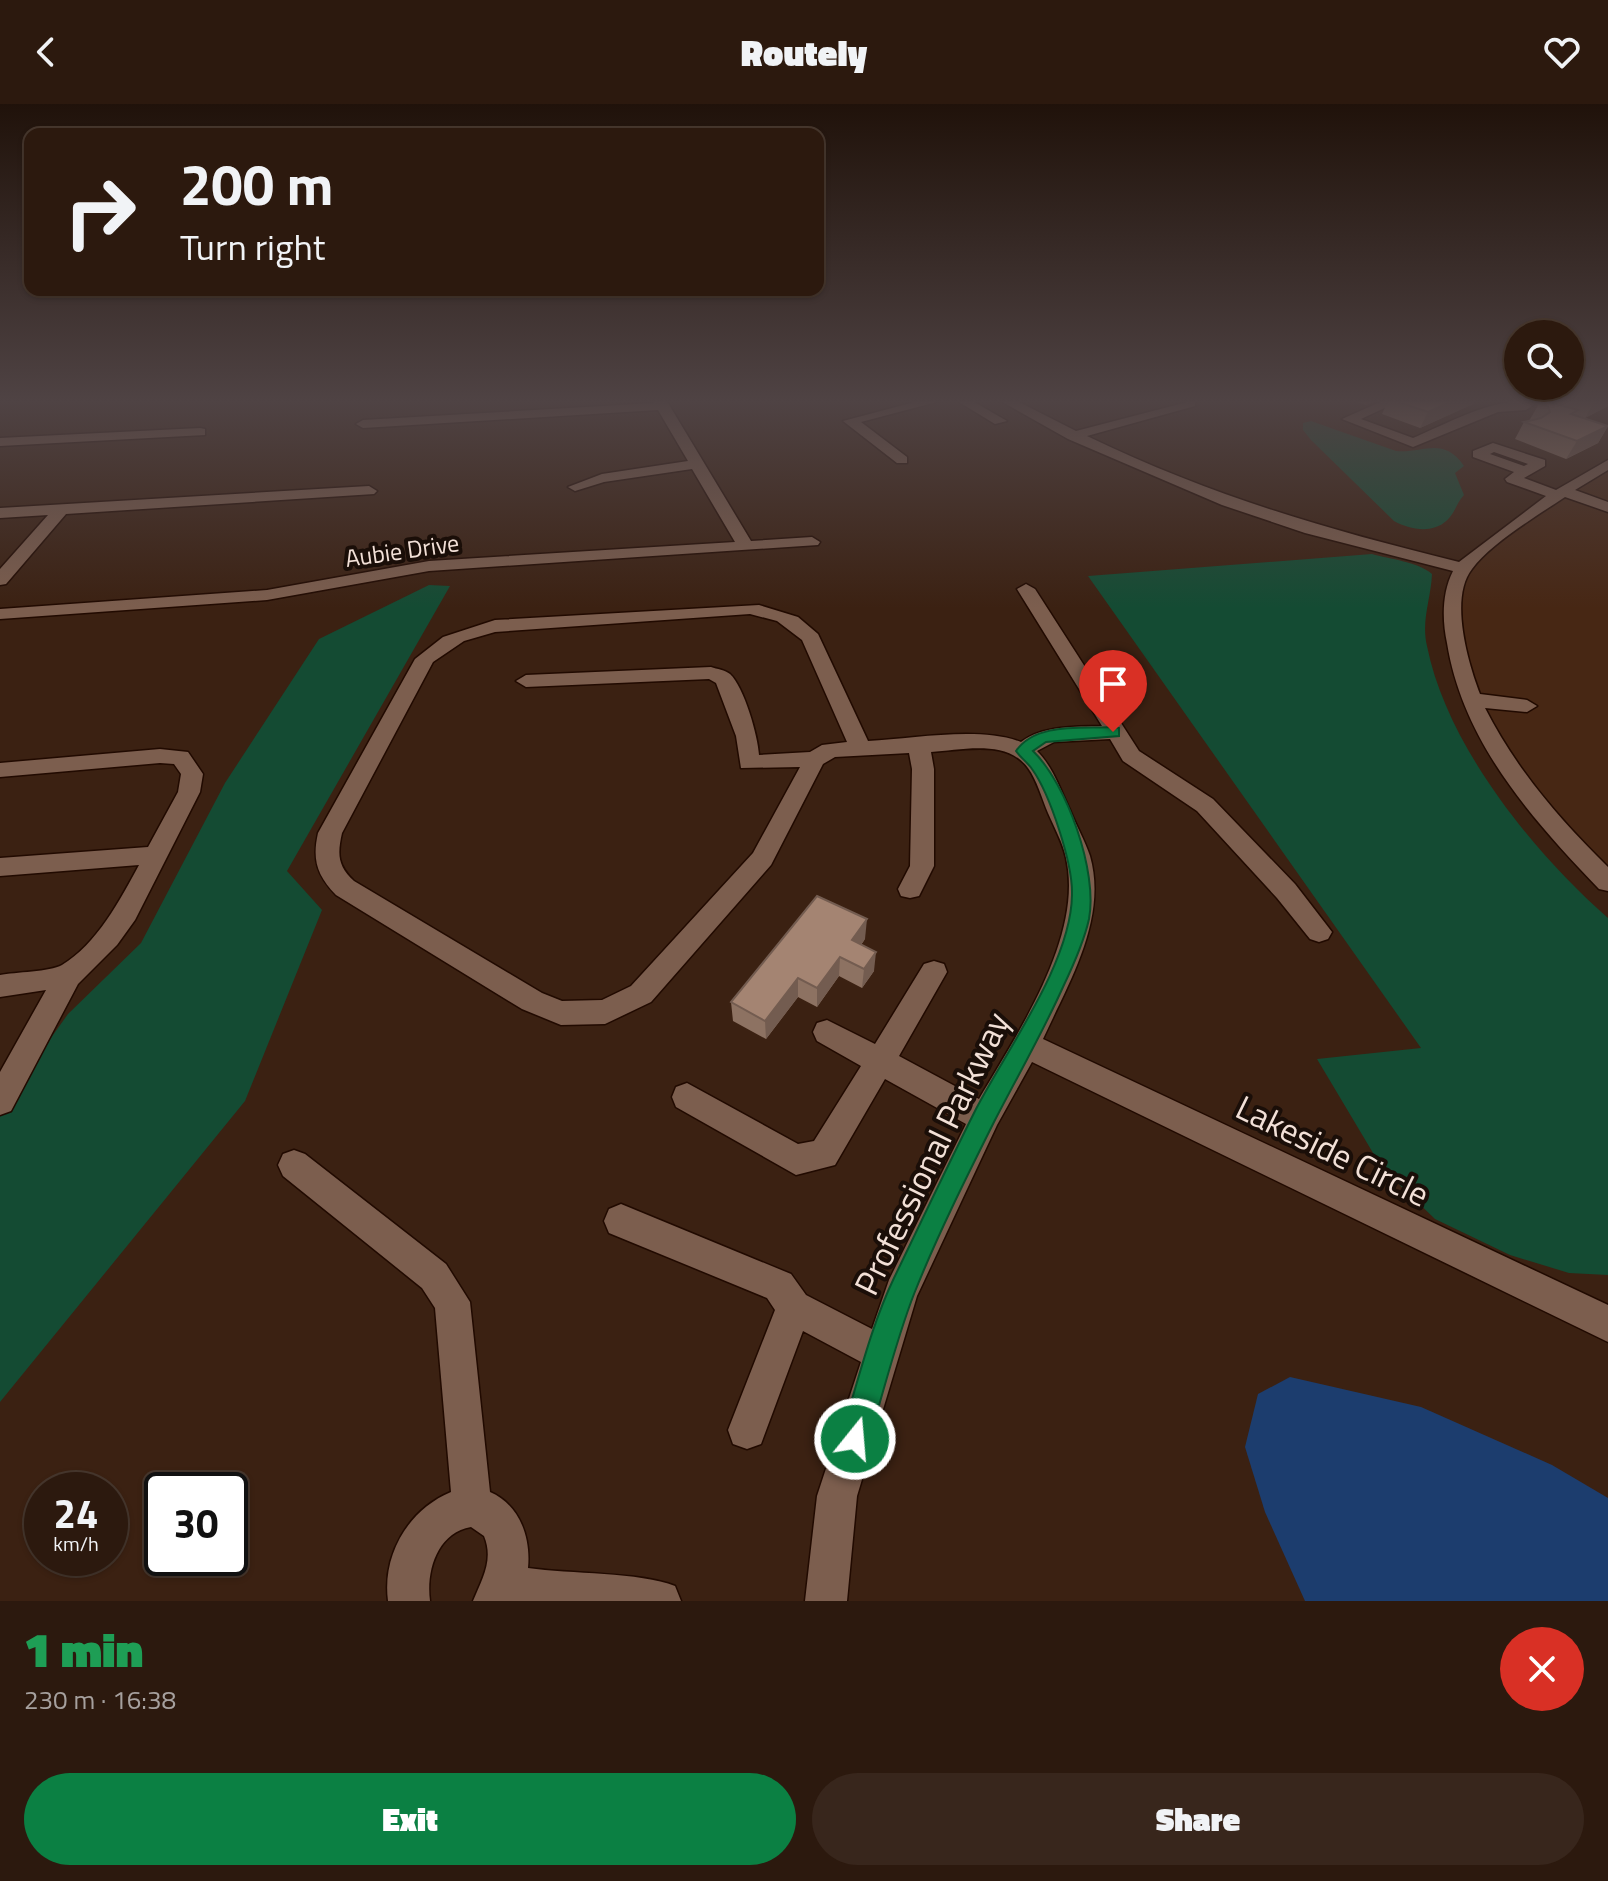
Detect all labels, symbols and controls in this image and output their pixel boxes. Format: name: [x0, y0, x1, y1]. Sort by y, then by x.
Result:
text: Routely: [741, 25, 867, 80]
icon: back: [24, 30, 68, 74]
icon: heart: [1540, 30, 1584, 74]
text: 200 m: [180, 142, 333, 227]
icon: right: [48, 160, 152, 264]
text: Turn right: [180, 219, 325, 274]
map controls: [1504, 320, 1584, 400]
button: search: [1504, 320, 1584, 400]
street label: Aubie Drive: [343, 524, 461, 576]
pin: [1079, 650, 1147, 732]
icon: arrive: [1091, 662, 1135, 706]
street label: Professional Parkway: [840, 1003, 1022, 1303]
street label: Lakeside Circle: [1227, 1081, 1439, 1219]
position arrow: [813, 1397, 897, 1481]
speed limit sign: 30: [144, 1472, 248, 1576]
text: 24: [54, 1483, 98, 1544]
text: km/h: [53, 1528, 99, 1559]
text: 1 min: [24, 1613, 143, 1686]
button: close: [1500, 1627, 1584, 1711]
text: 230 m · 16:38: [24, 1680, 176, 1719]
button: Exit: [24, 1773, 796, 1865]
button: Share: [812, 1773, 1584, 1865]

